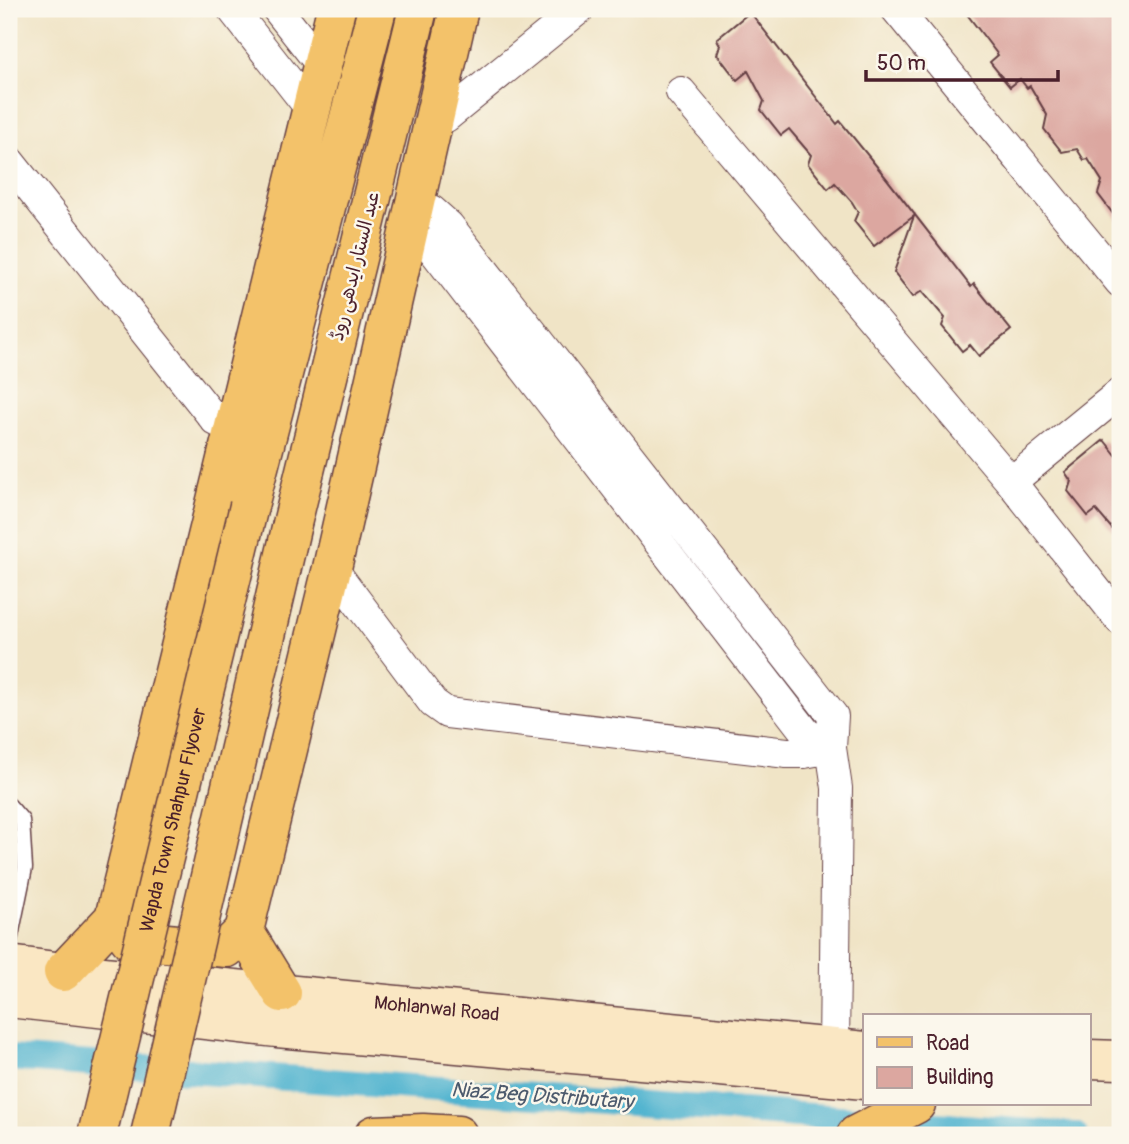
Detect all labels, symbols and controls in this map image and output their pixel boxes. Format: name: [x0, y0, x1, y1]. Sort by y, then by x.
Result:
scale bar: [866, 38, 1059, 82]
text: 50 m: [877, 50, 926, 77]
street label: عبد الستار ایدھی روڈ: [325, 189, 385, 343]
street label: Wapda Town Shahpur Flyover: [134, 705, 212, 935]
street label: Mohlanwal Road: [373, 991, 501, 1027]
legend: [863, 1014, 1090, 1106]
text: Road: [926, 1030, 970, 1057]
text: Building: [926, 1064, 993, 1091]
water label: Niaz Beg Distributary: [450, 1076, 637, 1116]

